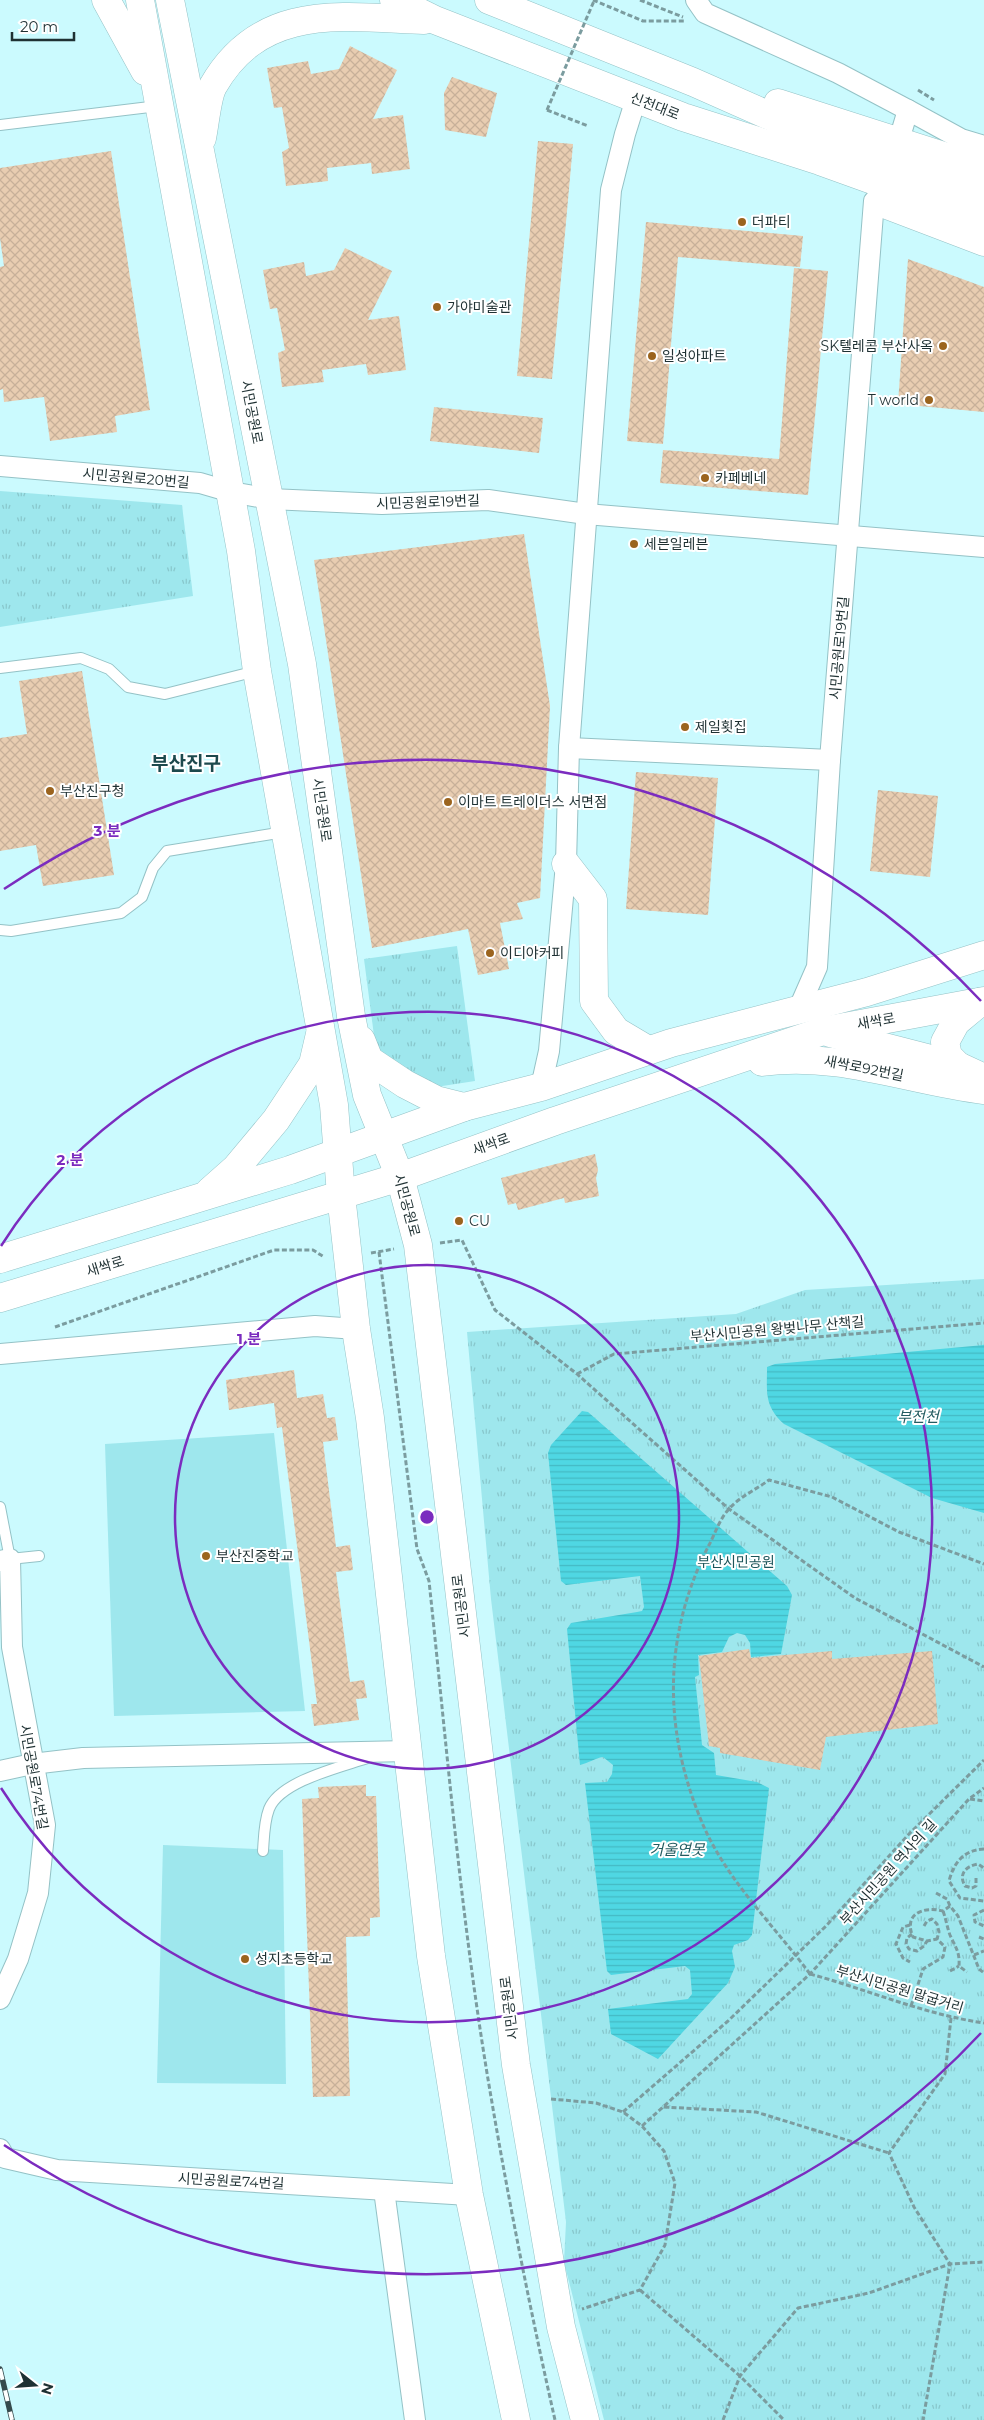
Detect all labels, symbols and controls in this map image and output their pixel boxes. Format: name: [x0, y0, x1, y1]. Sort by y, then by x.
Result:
scale bar: [12, 10, 75, 42]
text: 20 m: [20, 17, 58, 36]
street label: 신천대로: [628, 88, 682, 124]
place label: 더파티: [752, 213, 791, 231]
marker: 더파티: [736, 216, 748, 228]
place label: 가야미술관: [447, 298, 512, 316]
marker: 가야미술관: [431, 301, 443, 313]
place label: SK텔레콤 부산사옥: [821, 337, 933, 355]
marker: SK텔레콤 부산사옥: [937, 340, 949, 352]
place label: 일성아파트: [662, 347, 727, 365]
marker: 일성아파트: [646, 350, 658, 362]
street label: 시민공원로: [237, 379, 267, 445]
place label: T world: [868, 391, 919, 409]
marker: T world: [923, 394, 935, 406]
street label: 시민공원로20번길: [82, 464, 190, 492]
place label: 카페베네: [715, 469, 767, 487]
marker: 카페베네: [699, 472, 711, 484]
street label: 시민공원로19번길: [376, 491, 480, 513]
place label: 세븐일레븐: [644, 535, 709, 553]
marker: 세븐일레븐: [628, 538, 640, 550]
street label: 시민공원로19번길: [826, 596, 852, 700]
place label: 제일횟집: [695, 718, 747, 736]
marker: 제일횟집: [679, 721, 691, 733]
district label: 부산진구: [151, 752, 221, 775]
street label: 시민공원로: [309, 777, 335, 843]
place label: 부산진구청: [60, 782, 124, 800]
marker: 부산진구청: [44, 785, 56, 797]
place label: 이마트 트레이더스 서면점: [458, 793, 607, 811]
marker: 이마트 트레이더스 서면점: [442, 796, 454, 808]
text: 3 분: [93, 821, 121, 840]
place label: 이디야커피: [500, 944, 564, 962]
marker: 이디야커피: [484, 947, 496, 959]
street label: 새싹로: [855, 1009, 897, 1033]
street label: 새싹로92번길: [823, 1051, 905, 1085]
street label: 새싹로: [470, 1129, 512, 1159]
text: 2 분: [57, 1150, 84, 1169]
street label: 시민공원로: [390, 1172, 424, 1239]
place label: CU: [469, 1212, 490, 1230]
marker: CU: [453, 1215, 465, 1227]
street label: 새싹로: [84, 1252, 126, 1280]
street label: 부산시민공원 왕벚나무 산책길: [689, 1312, 865, 1346]
text: 1 분: [237, 1329, 261, 1348]
water label: 부전천: [897, 1407, 941, 1426]
centre of rings: [418, 1508, 436, 1526]
place label: 부산진중학교: [216, 1547, 293, 1565]
marker: 부산진중학교: [200, 1550, 212, 1562]
park label: 부산시민공원: [697, 1553, 775, 1571]
street label: 시민공원로: [448, 1573, 474, 1639]
street label: 시민공원로74번길: [16, 1723, 52, 1831]
street label: 부산시민공원 역사의 길: [836, 1815, 940, 1929]
water label: 거울연못: [649, 1840, 706, 1859]
place label: 성지초등학교: [255, 1950, 332, 1968]
marker: 성지초등학교: [239, 1953, 251, 1965]
street label: 부산시민공원 말굽거리: [834, 1961, 966, 2017]
street label: 시민공원로: [496, 1975, 522, 2041]
street label: 시민공원로74번길: [177, 2169, 285, 2193]
north arrow: [10, 2360, 60, 2410]
text: N: [37, 2381, 58, 2397]

